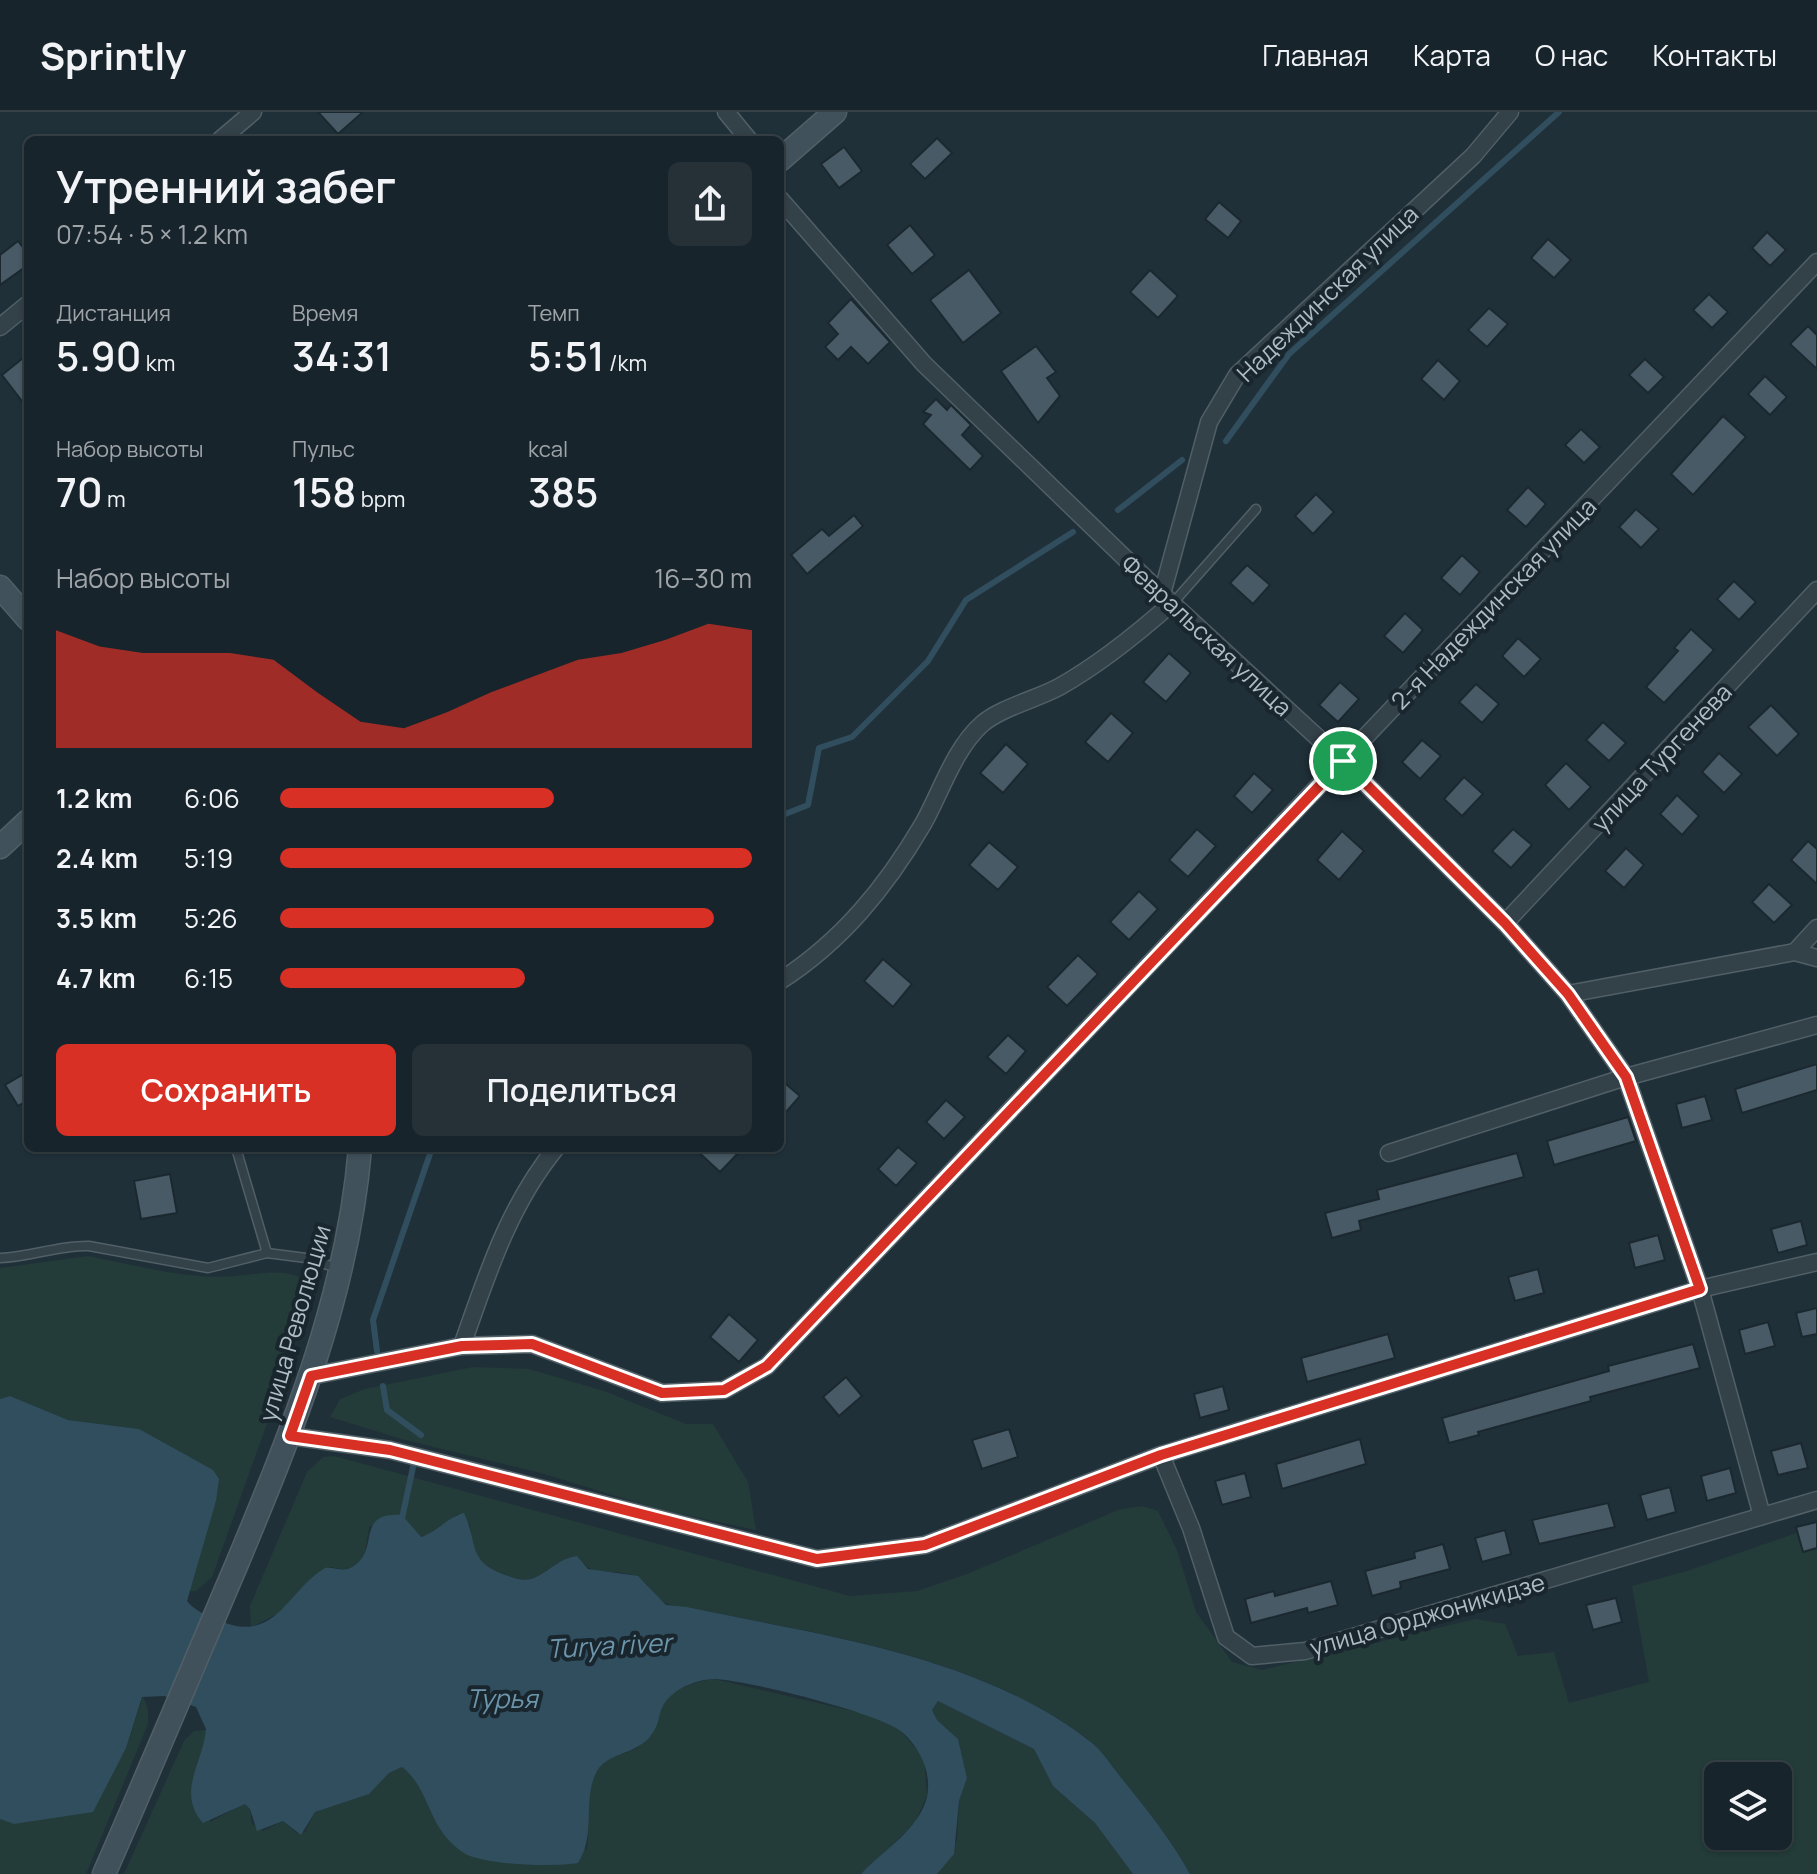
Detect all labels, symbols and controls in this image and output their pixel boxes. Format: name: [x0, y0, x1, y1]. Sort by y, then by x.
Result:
text: Sprintly: [40, 29, 186, 81]
text: Главная: [1262, 36, 1369, 74]
text: Карта: [1413, 36, 1491, 74]
text: О нас: [1535, 36, 1608, 74]
text: Контакты: [1652, 36, 1777, 74]
text: Утренний забег: [56, 156, 396, 216]
button: share: [668, 162, 752, 246]
street label: Надеждинская улица: [1229, 198, 1425, 388]
text: 07:54 · 5 × 1.2 km: [56, 216, 248, 252]
text: Дистанция: [56, 298, 171, 328]
text: Время: [292, 298, 358, 328]
text: Темп: [528, 298, 580, 328]
text: 5.90: [56, 328, 141, 383]
text: 34:31: [292, 328, 392, 383]
text: 5:51: [528, 328, 605, 383]
text: km: [141, 348, 175, 378]
text: /km: [605, 348, 647, 378]
text: Набор высоты: [56, 434, 204, 464]
text: Пульс: [292, 434, 355, 464]
text: kcal: [528, 434, 568, 464]
text: 70: [56, 464, 103, 519]
text: 158: [292, 464, 356, 519]
text: 385: [528, 464, 598, 519]
text: m: [103, 484, 126, 514]
text: bpm: [356, 484, 405, 514]
street label: 2-я Надеждинская улица: [1383, 490, 1603, 716]
street label: Февральская улица: [1114, 547, 1300, 723]
text: Набор высоты: [56, 560, 230, 596]
text: 16–30 m: [654, 560, 752, 596]
street label: улица Тургенева: [1584, 676, 1738, 838]
pin: [1309, 727, 1377, 795]
icon: arrive: [1321, 739, 1365, 783]
text: 1.2 km: [56, 780, 132, 816]
text: 6:06: [184, 780, 240, 816]
text: 2.4 km: [56, 840, 138, 876]
text: 5:19: [184, 840, 233, 876]
text: 3.5 km: [56, 900, 137, 936]
text: 5:26: [184, 900, 238, 936]
text: 4.7 km: [56, 960, 136, 996]
text: 6:15: [184, 960, 233, 996]
button: Сохранить: [56, 1044, 396, 1136]
button: Поделиться: [412, 1044, 752, 1136]
street label: улица Революции: [250, 1221, 338, 1425]
street label: улица Орджоникидзе: [1306, 1565, 1548, 1663]
water label: Turya river: [546, 1624, 676, 1666]
water label: Турья: [466, 1680, 540, 1716]
map controls: [1704, 1762, 1792, 1850]
button: layers: [1704, 1762, 1792, 1850]

